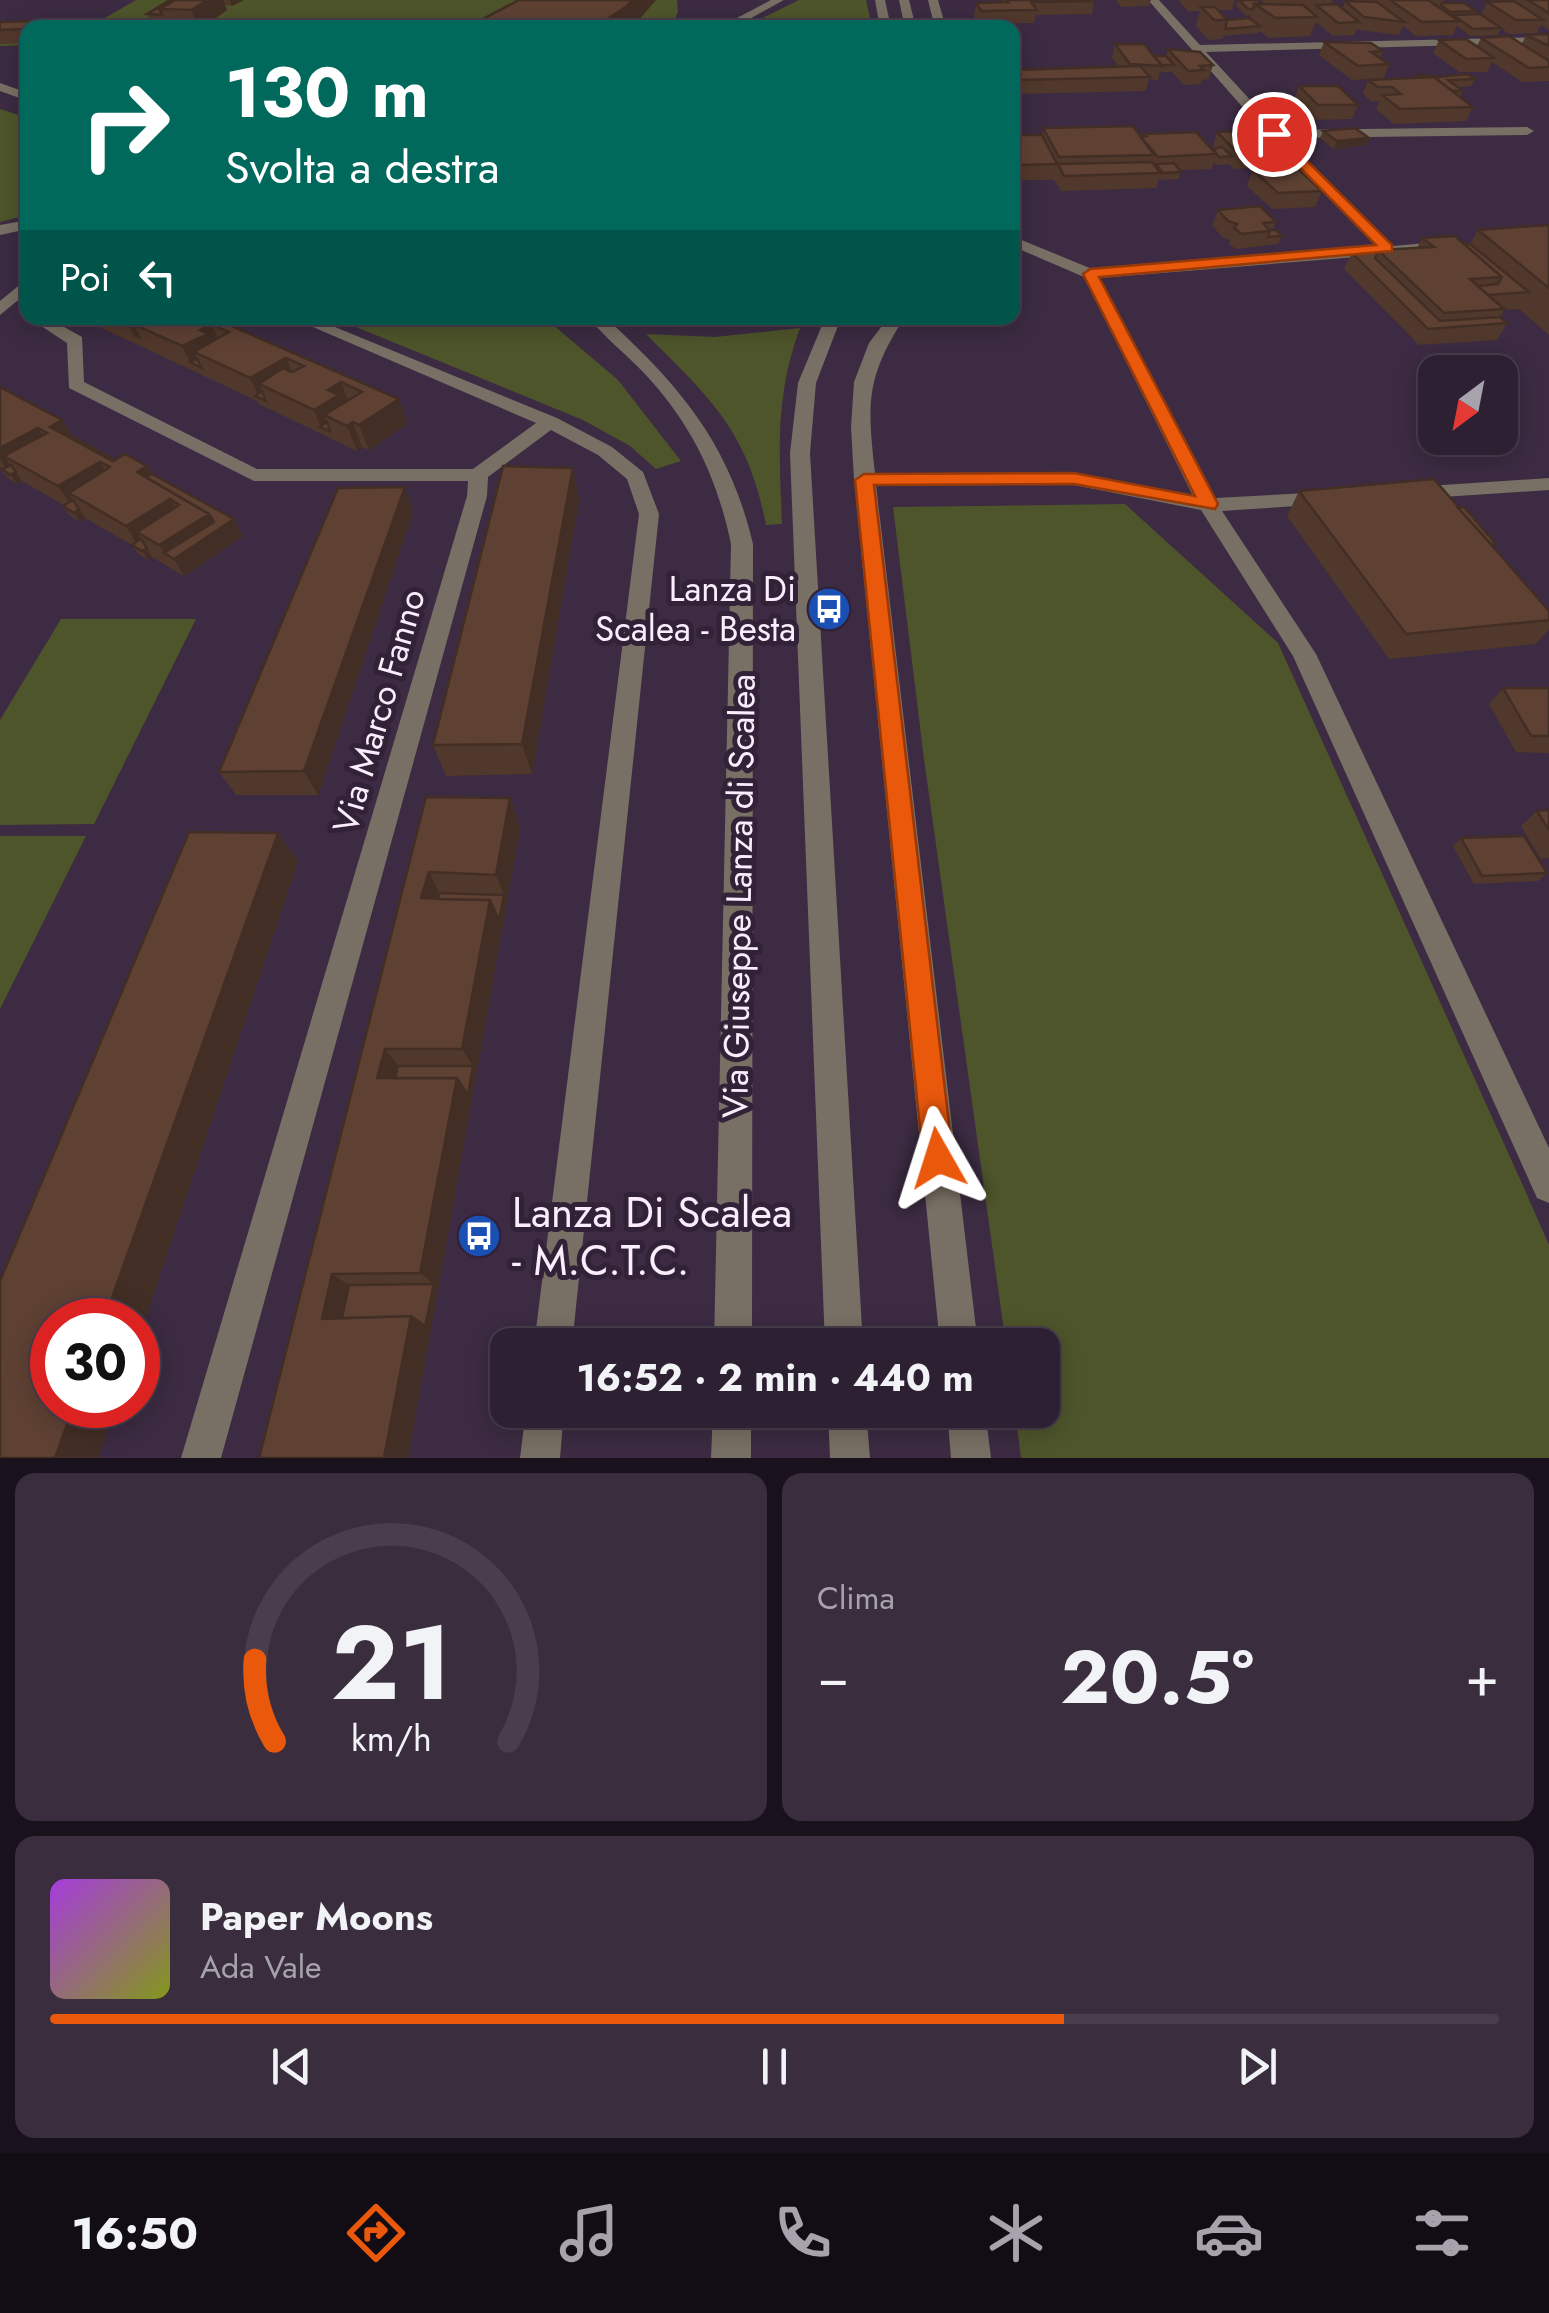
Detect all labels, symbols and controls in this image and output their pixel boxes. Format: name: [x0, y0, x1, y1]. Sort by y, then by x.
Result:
text: 130 m: [225, 42, 429, 143]
icon: right: [60, 60, 190, 190]
pin: [1232, 92, 1317, 177]
icon: arrive: [1247, 107, 1302, 162]
text: Svolta a destra: [225, 135, 500, 200]
text: Poi: [60, 250, 110, 305]
icon: left: [130, 250, 185, 305]
north arrow: [1418, 355, 1518, 455]
map controls: [1418, 355, 1518, 455]
place label: Lanza Di Scalea - Besta: [595, 564, 796, 654]
street label: Via Marco Fanno: [320, 583, 438, 839]
bus stop icon: Lanza Di Scalea - Besta: [806, 586, 852, 632]
street label: Via Giuseppe Lanza di Scalea: [710, 673, 768, 1119]
position arrow: [886, 1106, 990, 1210]
place label: Lanza Di Scalea - M.C.T.C.: [512, 1182, 792, 1291]
bus stop icon: Lanza Di Scalea - M.C.T.C.: [456, 1213, 502, 1259]
speed limit sign: 30: [30, 1298, 160, 1428]
text: 16:52 · 2 min · 440 m: [576, 1350, 974, 1405]
text: Clima: [817, 1575, 895, 1621]
text: 21: [330, 1588, 452, 1738]
text: 20.5°: [1060, 1623, 1254, 1731]
text: −: [817, 1637, 849, 1717]
text: +: [1465, 1637, 1499, 1717]
text: km/h: [351, 1713, 431, 1764]
text: Paper Moons: [200, 1889, 433, 1944]
text: Ada Vale: [200, 1944, 322, 1990]
icon: previous: [264, 2039, 319, 2094]
icon: pause: [747, 2039, 802, 2094]
icon: next: [1230, 2039, 1285, 2094]
icon: directions: [341, 2198, 411, 2268]
icon: music: [554, 2198, 624, 2268]
icon: phone: [768, 2198, 838, 2268]
icon: climate: [981, 2198, 1051, 2268]
icon: car: [1194, 2198, 1264, 2268]
icon: filters: [1407, 2198, 1477, 2268]
text: 16:50: [72, 2201, 198, 2266]

